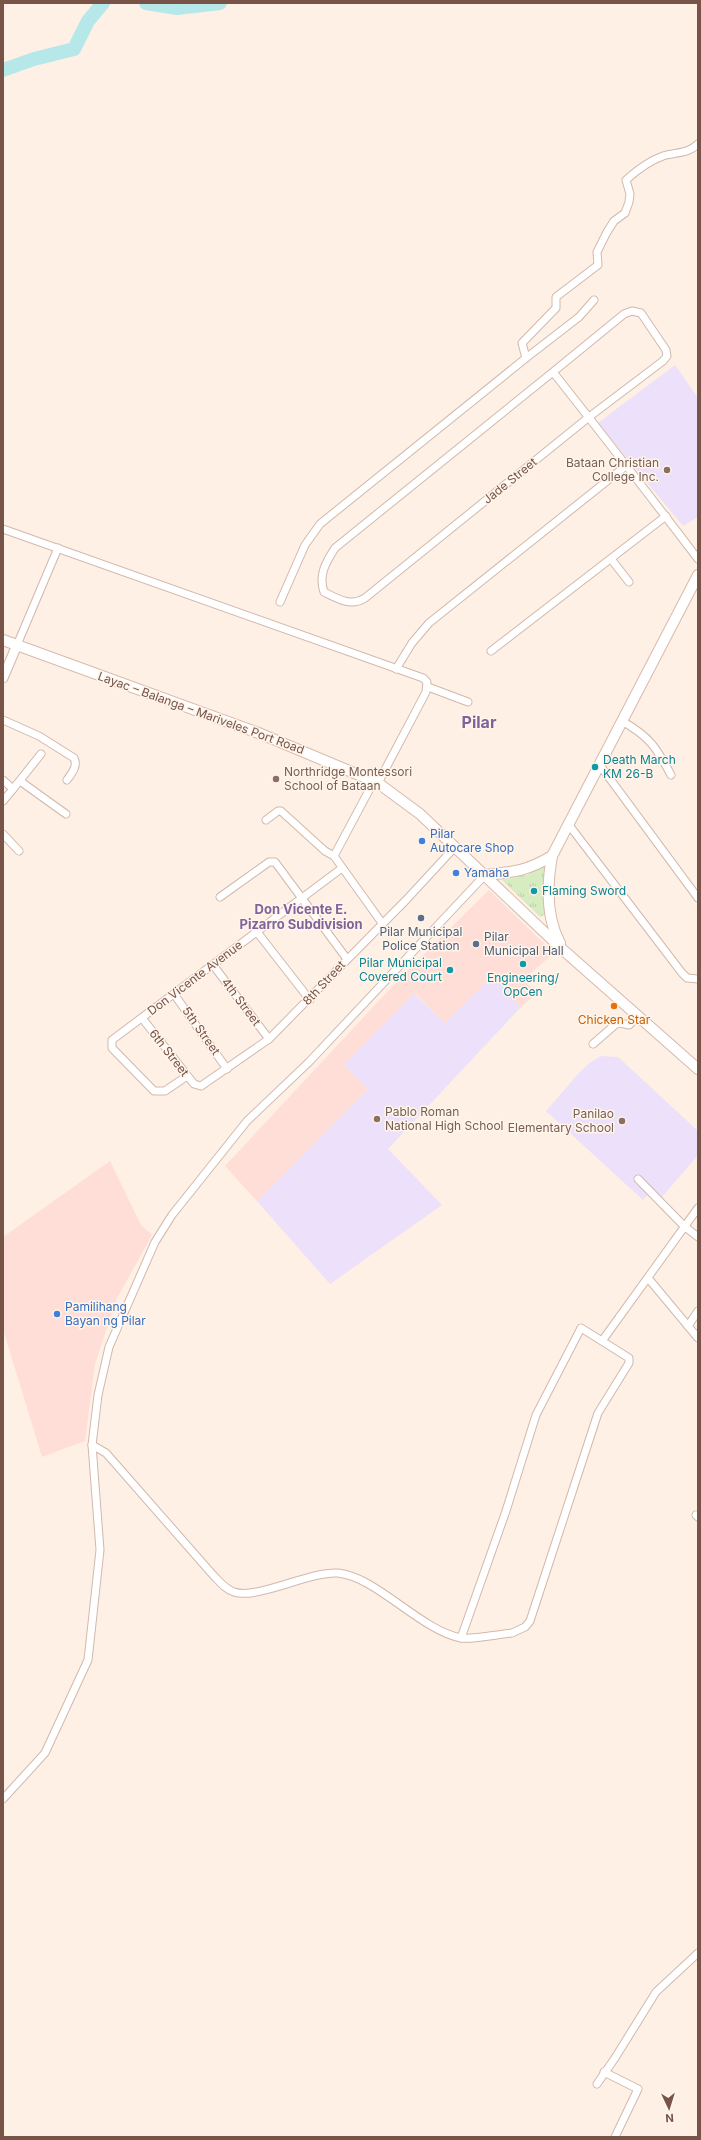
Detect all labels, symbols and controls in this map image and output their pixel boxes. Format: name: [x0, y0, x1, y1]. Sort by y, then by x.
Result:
street label: Jade Street: [480, 454, 540, 507]
place label: Bataan Christian College Inc.: [566, 455, 659, 484]
marker: Bataan Christian College Inc.: [662, 465, 672, 475]
street label: Layac – Balanga – Mariveles Port Road: [96, 668, 306, 757]
district label: Pilar: [462, 712, 497, 732]
place label: Death March KM 26-B: [603, 752, 676, 781]
marker: Death March KM 26-B: [590, 762, 600, 772]
place label: Northridge Montessori School of Bataan: [284, 764, 412, 793]
marker: Northridge Montessori School of Bataan: [271, 774, 281, 784]
place label: Pilar Autocare Shop: [430, 826, 514, 855]
marker: Pilar Autocare Shop: [417, 836, 427, 846]
place label: Yamaha: [464, 865, 509, 880]
marker: Yamaha: [451, 868, 461, 878]
place label: Flaming Sword: [542, 883, 626, 898]
marker: Flaming Sword: [529, 886, 539, 896]
district label: Don Vicente E. Pizarro Subdivision: [239, 901, 363, 932]
marker: Pilar Municipal Police Station: [416, 913, 426, 923]
place label: Pilar Municipal Police Station: [380, 924, 462, 953]
place label: Pilar Municipal Hall: [484, 929, 564, 958]
street label: Don Vicente Avenue: [144, 937, 245, 1018]
marker: Pilar Municipal Hall: [471, 939, 481, 949]
place label: Pilar Municipal Covered Court: [359, 955, 442, 984]
street label: 8th Street: [299, 957, 348, 1008]
marker: Engineering/ OpCen: [518, 959, 528, 969]
marker: Pilar Municipal Covered Court: [445, 965, 455, 975]
place label: Engineering/ OpCen: [487, 970, 560, 999]
street label: 4th Street: [219, 975, 264, 1029]
marker: Chicken Star: [609, 1001, 619, 1011]
street label: 5th Street: [179, 1004, 224, 1058]
place label: Chicken Star: [578, 1012, 651, 1027]
street label: 6th Street: [146, 1026, 192, 1079]
place label: Pablo Roman National High School: [385, 1104, 504, 1133]
place label: Panilao Elementary School: [508, 1106, 614, 1135]
marker: Pablo Roman National High School: [372, 1114, 382, 1124]
marker: Panilao Elementary School: [617, 1116, 627, 1126]
place label: Pamilihang Bayan ng Pilar: [65, 1299, 146, 1328]
marker: Pamilihang Bayan ng Pilar: [52, 1309, 62, 1319]
north arrow: [649, 2088, 689, 2128]
text: N: [665, 2111, 674, 2125]

